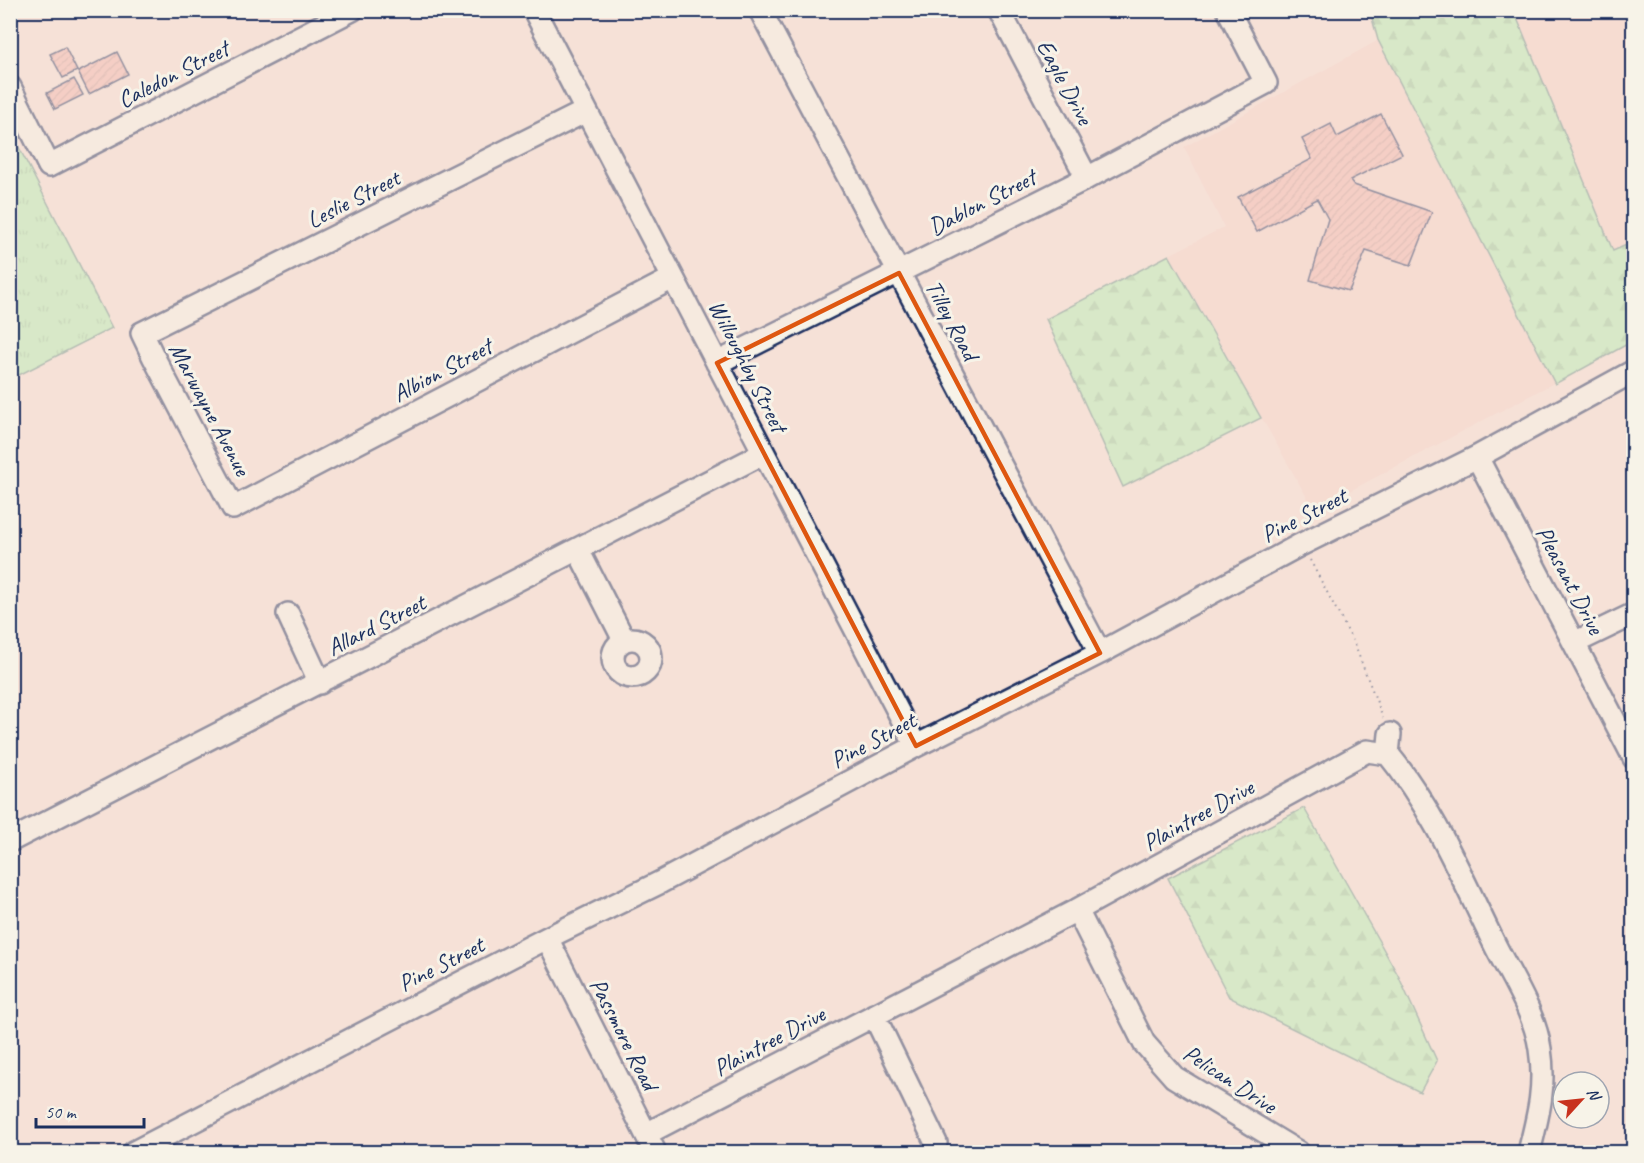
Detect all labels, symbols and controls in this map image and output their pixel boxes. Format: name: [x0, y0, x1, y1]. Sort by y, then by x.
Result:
street label: Caledon Street: [113, 32, 236, 115]
street label: Eagle Drive: [1030, 34, 1101, 132]
street label: Dablon Street: [923, 161, 1043, 242]
street label: Leslie Street: [302, 162, 406, 235]
street label: Tilley Road: [918, 275, 987, 368]
street label: Willoughby Street: [702, 295, 796, 440]
street label: Albion Street: [387, 330, 500, 409]
street label: Marwayne Avenue: [162, 337, 259, 483]
street label: Pine Street: [1256, 480, 1354, 549]
street label: Pleasant Drive: [1529, 521, 1612, 641]
street label: Allard Street: [322, 587, 432, 663]
street label: Pine Street: [825, 704, 922, 775]
street label: Plaintree Drive: [1137, 771, 1261, 858]
street label: Pine Street: [393, 929, 491, 998]
street label: Passmore Road: [583, 973, 667, 1098]
street label: Plaintree Drive: [708, 998, 832, 1083]
street label: Pelican Drive: [1178, 1038, 1284, 1121]
north arrow: [1551, 1070, 1611, 1130]
text: N: [1582, 1085, 1606, 1105]
scale bar: [36, 1091, 144, 1129]
text: 50 m: [45, 1101, 78, 1123]

